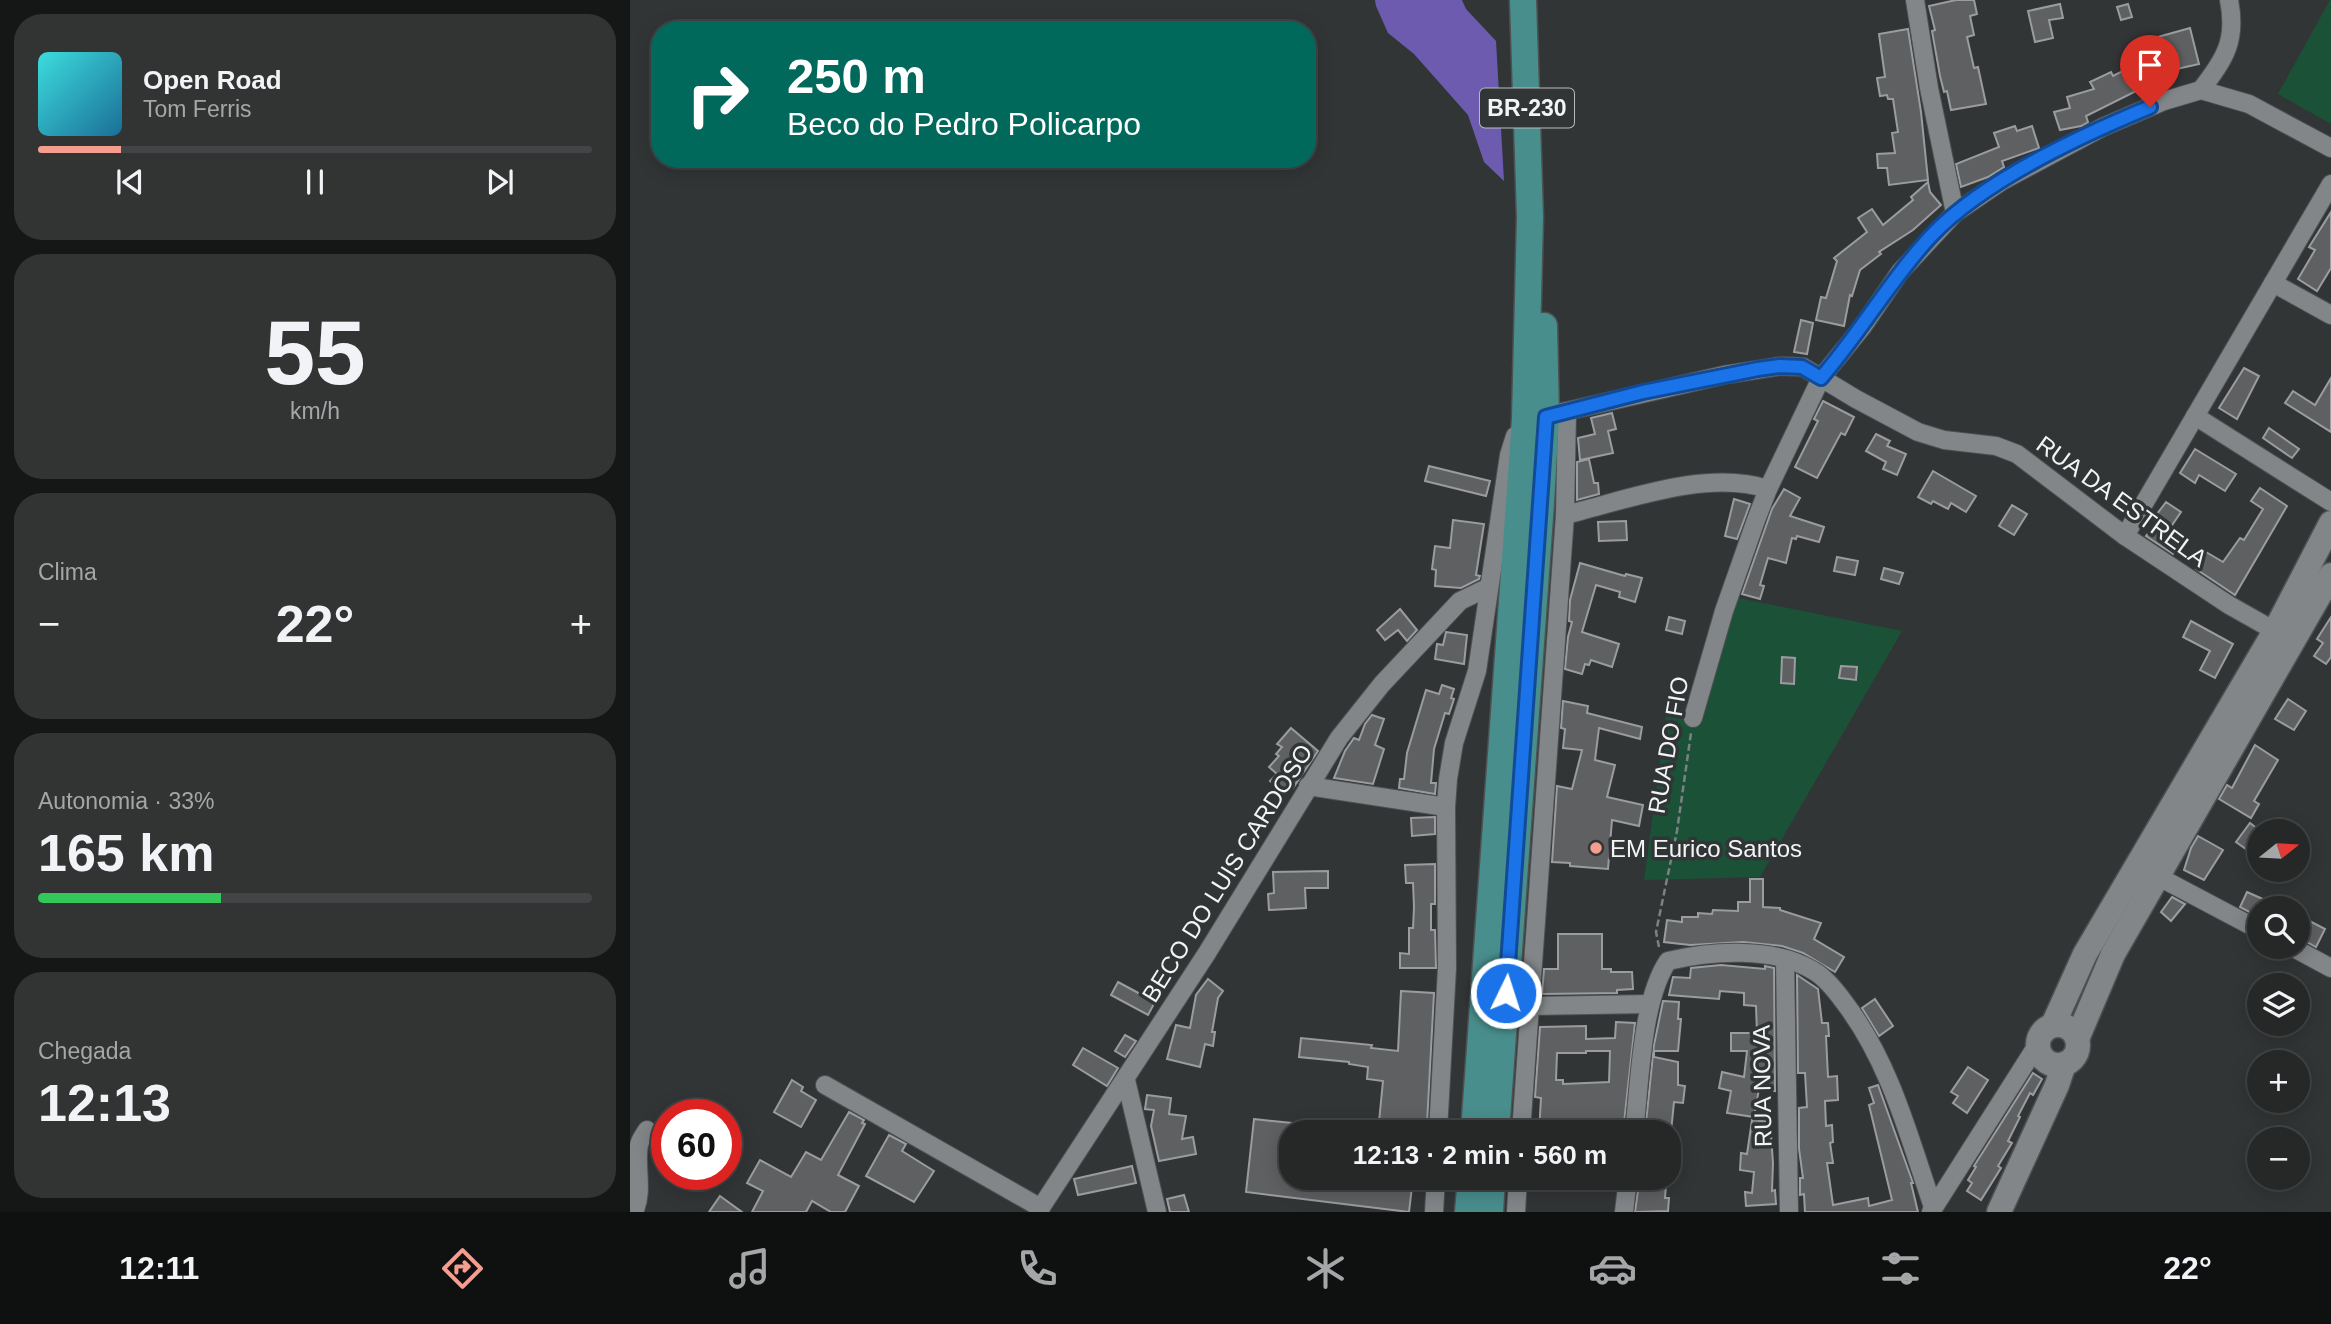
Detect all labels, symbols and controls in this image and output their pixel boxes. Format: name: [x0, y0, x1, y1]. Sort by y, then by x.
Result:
pin: [2120, 35, 2180, 107]
icon: arrive: [2131, 46, 2169, 84]
icon: right: [672, 49, 763, 140]
text: 250 m: [787, 49, 926, 103]
text: Open Road: [143, 65, 282, 95]
road number: BR-230: [1480, 88, 1574, 128]
text: Tom Ferris: [143, 96, 252, 122]
text: Beco do Pedro Policarpo: [787, 106, 1141, 142]
icon: previous: [111, 163, 149, 201]
icon: pause: [296, 163, 334, 201]
icon: next: [481, 163, 519, 201]
text: 55: [264, 302, 366, 403]
text: km/h: [290, 398, 340, 424]
street label: RUA DA ESTRELA: [2032, 430, 2212, 572]
text: Clima: [38, 559, 97, 585]
text: 22°: [276, 595, 354, 653]
text: −: [38, 603, 60, 645]
text: +: [570, 603, 592, 645]
street label: RUA DO FIO: [1643, 674, 1693, 816]
street label: BECO DO LUIS CARDOSO: [1136, 739, 1318, 1007]
text: Autonomia · 33%: [38, 788, 214, 814]
north arrow: [2247, 819, 2310, 882]
map controls: [2247, 819, 2310, 1190]
text: 165 km: [38, 824, 214, 882]
place label: EM Eurico Santos: [1610, 835, 1802, 862]
marker: EM Eurico Santos: [1588, 840, 1604, 856]
button: search: [2247, 896, 2310, 959]
position arrow: [1469, 956, 1543, 1030]
button: layers: [2247, 973, 2310, 1036]
street label: RUA NOVA: [1747, 1025, 1777, 1147]
text: Chegada: [38, 1038, 131, 1064]
button: +: [2247, 1050, 2310, 1113]
text: 12:13: [38, 1074, 171, 1132]
speed limit sign: 60: [651, 1099, 742, 1190]
button: −: [2247, 1127, 2310, 1190]
text: 12:13 · 2 min · 560 m: [1353, 1140, 1607, 1170]
icon: directions: [438, 1244, 487, 1293]
icon: music: [725, 1244, 774, 1293]
icon: phone: [1013, 1244, 1062, 1293]
icon: climate: [1301, 1244, 1350, 1293]
icon: car: [1588, 1244, 1637, 1293]
icon: filters: [1876, 1244, 1925, 1293]
text: 12:11: [119, 1250, 199, 1286]
text: 22°: [2163, 1250, 2212, 1286]

